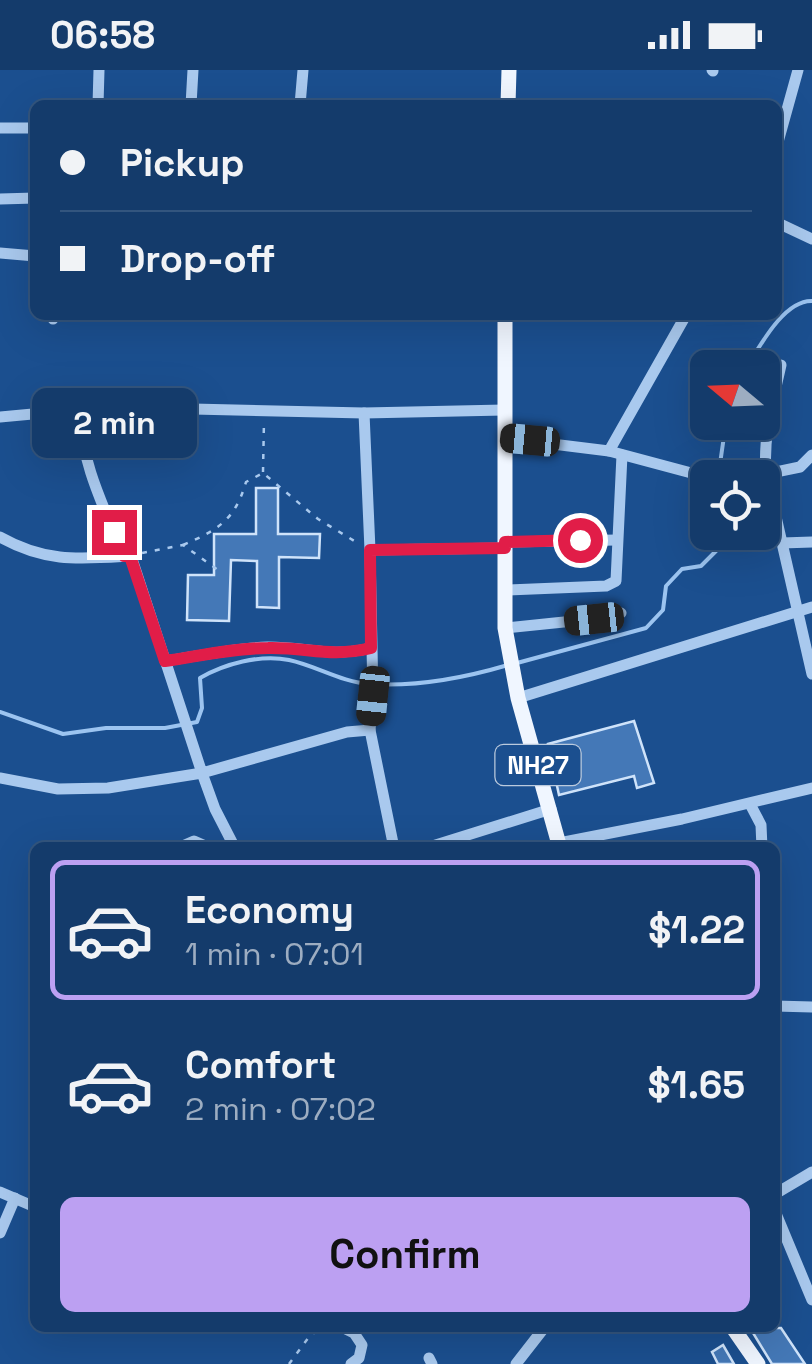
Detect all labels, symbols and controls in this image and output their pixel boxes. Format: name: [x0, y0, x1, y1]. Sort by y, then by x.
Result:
text: 06:58: [50, 11, 155, 59]
text: Pickup: [120, 139, 244, 187]
text: Drop-off: [120, 235, 275, 283]
north arrow: [690, 350, 780, 440]
map controls: [690, 350, 780, 550]
callout: 2 min: [32, 387, 196, 457]
text: 2 min: [73, 403, 156, 443]
car: [499, 422, 561, 458]
button: locate: [690, 460, 780, 550]
route end: [92, 510, 137, 555]
route start: [558, 518, 603, 563]
car: [563, 601, 625, 637]
car: [355, 665, 391, 727]
road number: NH27: [496, 745, 580, 785]
icon: car: [65, 885, 155, 975]
text: Economy: [185, 886, 354, 934]
text: $1.22: [648, 906, 745, 954]
text: 1 min · 07:01: [185, 934, 364, 974]
icon: car: [65, 1040, 155, 1130]
text: Comfort: [185, 1041, 336, 1089]
text: $1.65: [648, 1061, 745, 1109]
text: 2 min · 07:02: [185, 1089, 376, 1129]
button: Confirm: [60, 1197, 750, 1312]

